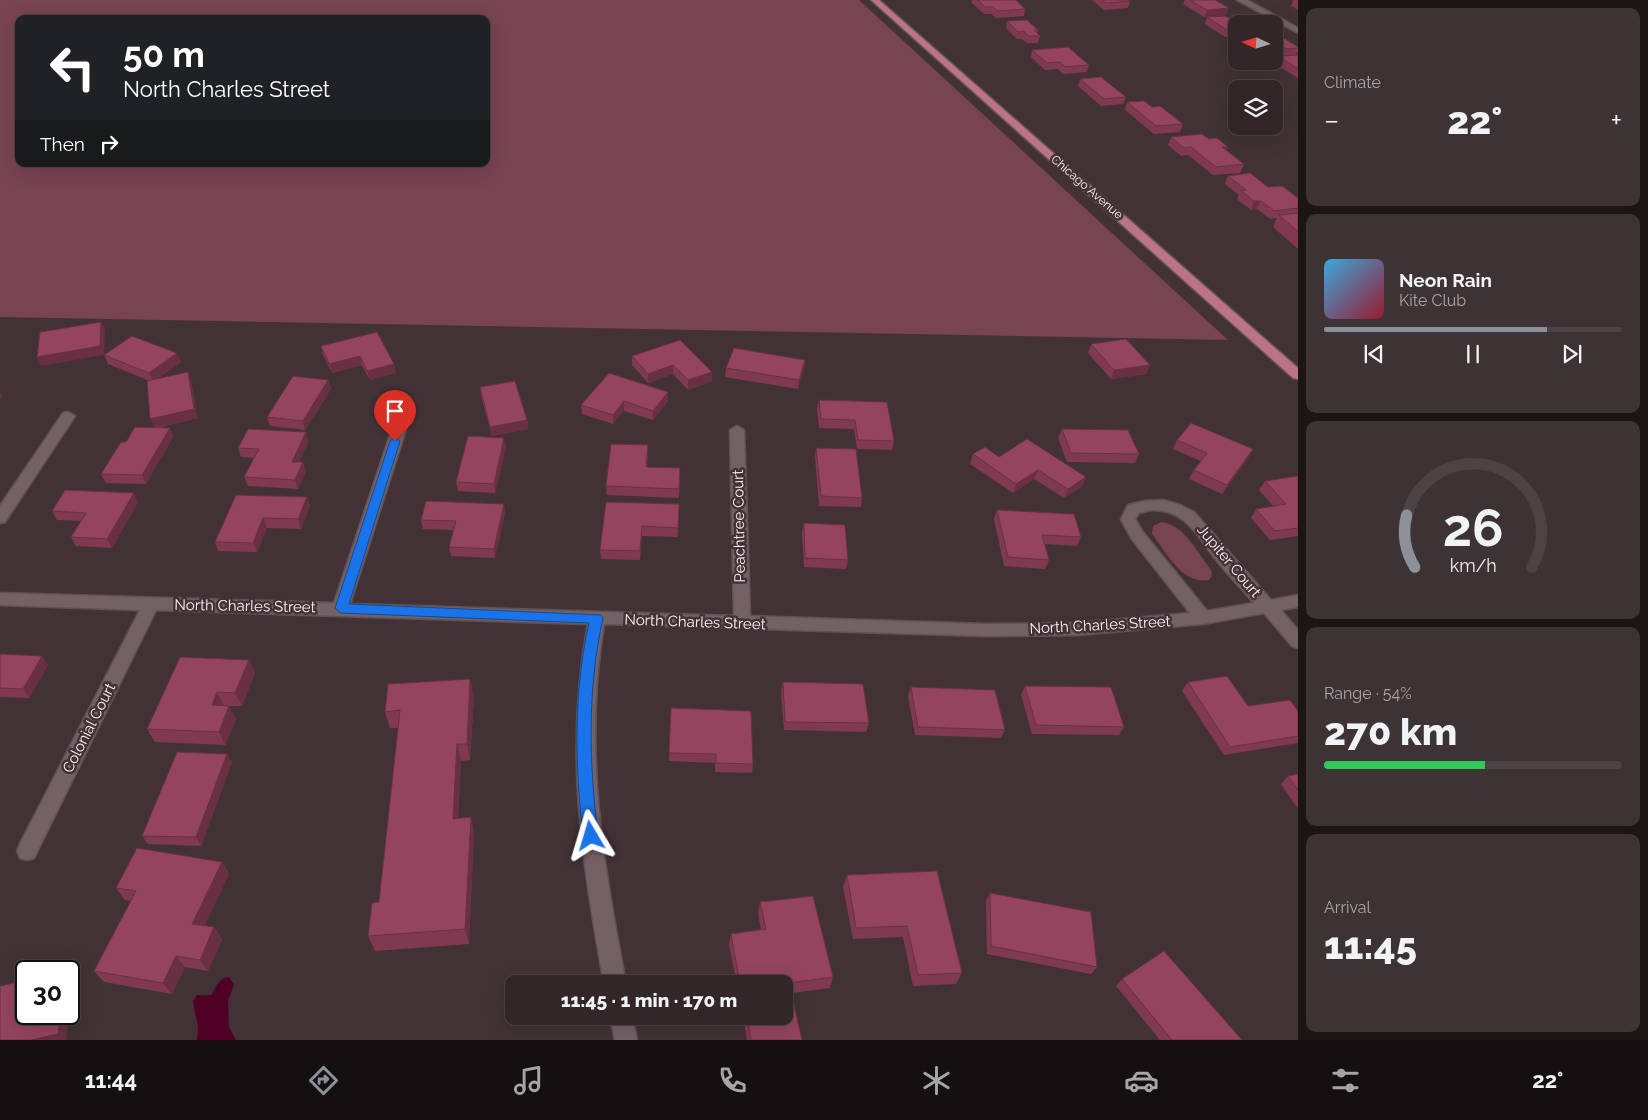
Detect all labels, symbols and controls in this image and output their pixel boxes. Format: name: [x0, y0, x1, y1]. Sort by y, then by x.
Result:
north arrow: [1228, 15, 1282, 70]
map controls: [1228, 15, 1283, 135]
text: 50 m: [123, 34, 205, 75]
icon: left: [40, 35, 105, 100]
text: Climate: [1324, 73, 1381, 92]
text: North Charles Street: [123, 76, 330, 102]
button: layers: [1228, 80, 1283, 135]
text: 22°: [1447, 98, 1502, 143]
text: −: [1324, 104, 1339, 137]
text: +: [1610, 104, 1622, 137]
icon: right: [95, 130, 123, 158]
text: Then: [40, 133, 85, 155]
street label: Chicago Avenue: [1048, 152, 1126, 222]
text: Neon Rain: [1399, 269, 1492, 291]
text: Kite Club: [1399, 291, 1466, 310]
icon: previous: [1360, 340, 1388, 368]
icon: pause: [1459, 340, 1487, 368]
icon: next: [1558, 340, 1586, 368]
pin: [374, 390, 416, 441]
icon: arrive: [381, 397, 409, 425]
street label: Peachtree Court: [729, 469, 749, 583]
text: 26: [1443, 497, 1503, 558]
street label: Jupiter Court: [1193, 521, 1265, 601]
text: km/h: [1449, 555, 1497, 576]
street label: North Charles Street: [174, 596, 316, 616]
street label: North Charles Street: [624, 611, 766, 633]
street label: North Charles Street: [1029, 612, 1171, 638]
street label: Colonial Court: [59, 680, 119, 776]
text: Range · 54%: [1324, 684, 1412, 703]
text: 270 km: [1324, 709, 1457, 754]
position arrow: [564, 809, 616, 861]
text: Arrival: [1324, 898, 1371, 917]
text: 11:45: [1324, 923, 1417, 968]
speed limit sign: 30: [15, 960, 80, 1025]
text: 11:45 · 1 min · 170 m: [561, 989, 737, 1011]
icon: directions: [306, 1063, 341, 1098]
icon: music: [511, 1063, 546, 1098]
icon: phone: [715, 1063, 750, 1098]
icon: climate: [919, 1063, 954, 1098]
icon: car: [1124, 1063, 1159, 1098]
icon: filters: [1328, 1063, 1363, 1098]
text: 11:44: [85, 1067, 137, 1093]
text: 22°: [1532, 1067, 1563, 1093]

